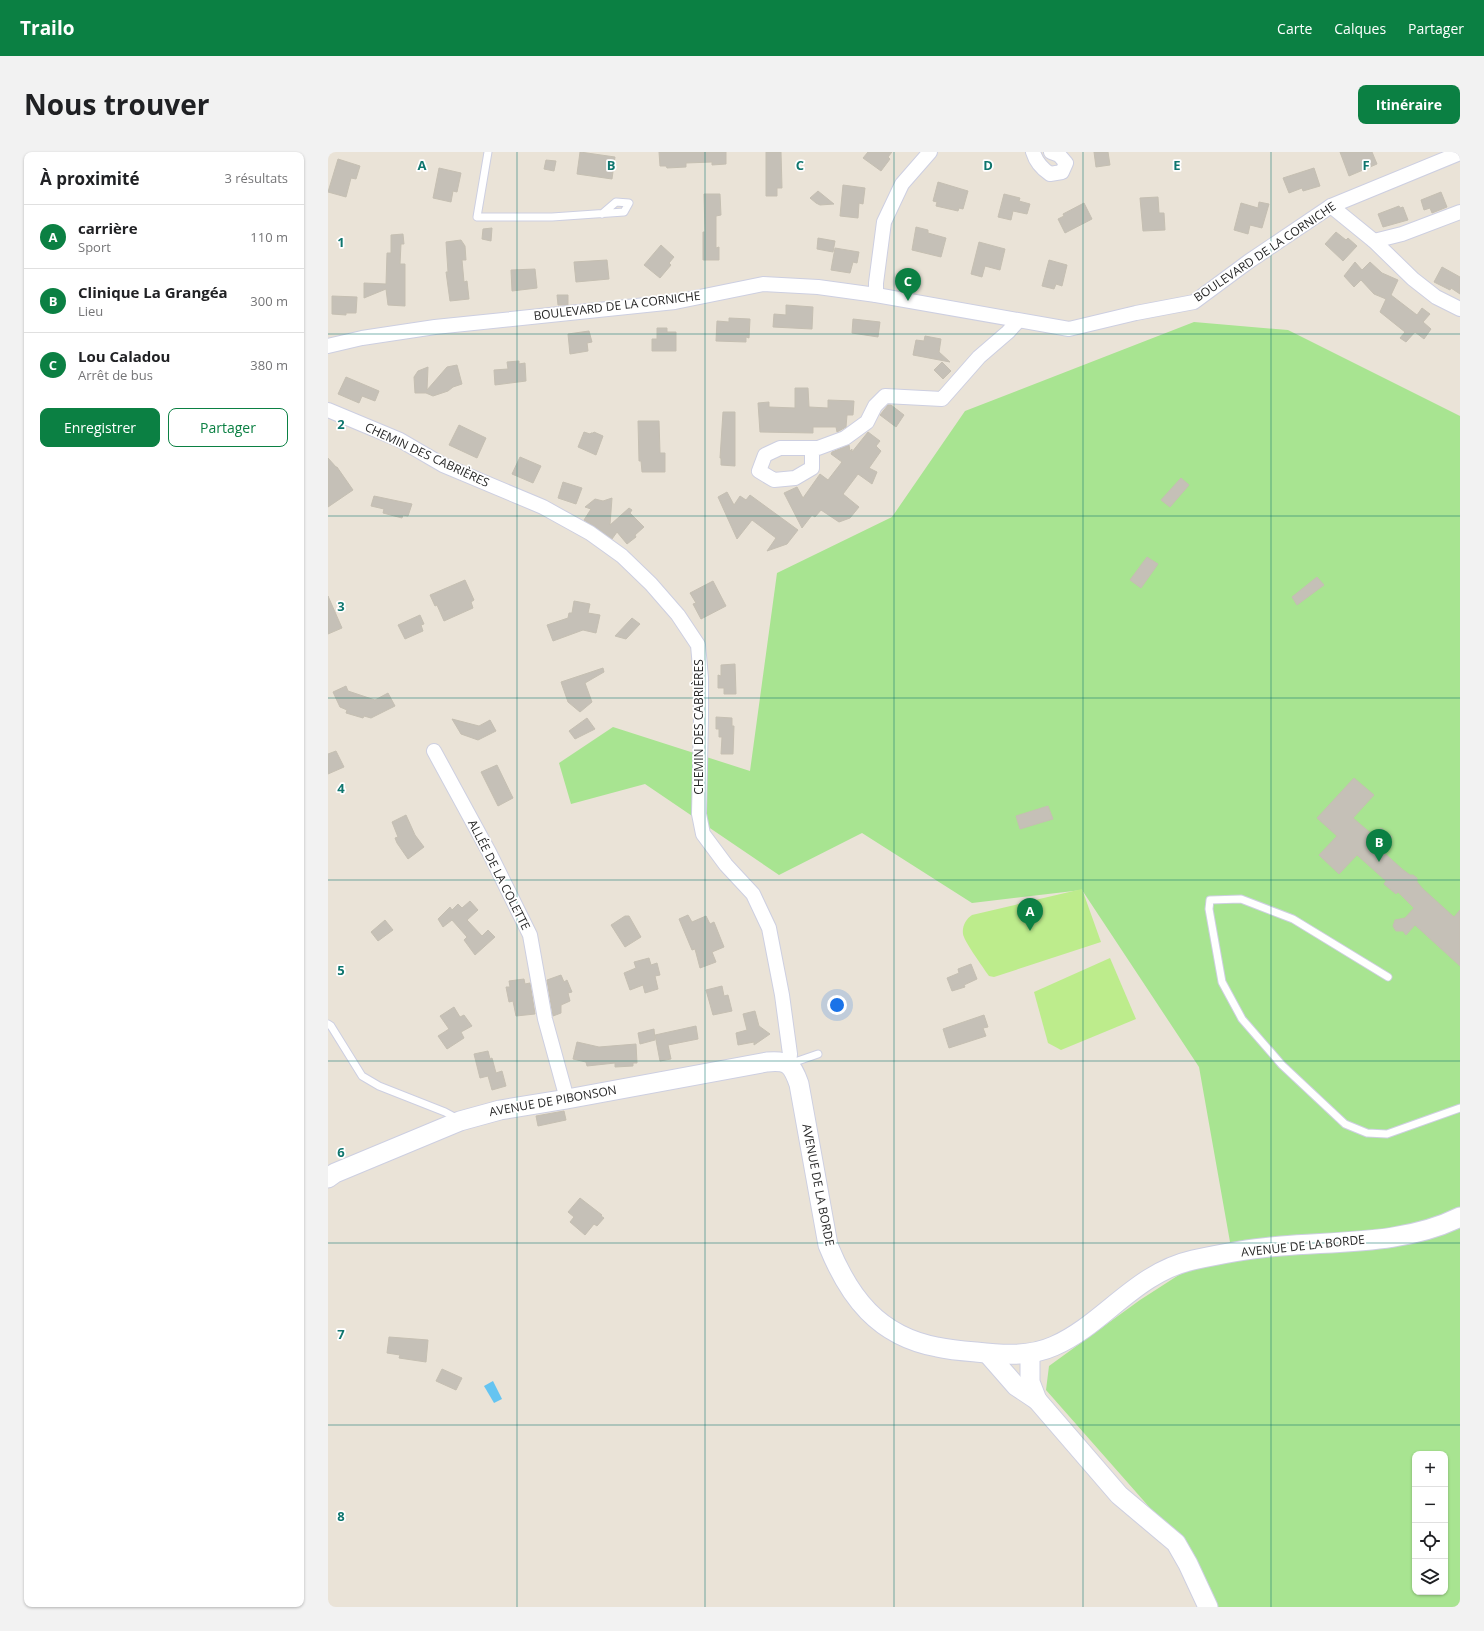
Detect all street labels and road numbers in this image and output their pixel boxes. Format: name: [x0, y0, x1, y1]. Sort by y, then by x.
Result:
street label: BOULEVARD DE LA CORNICHE: [1190, 198, 1339, 306]
street label: BOULEVARD DE LA CORNICHE: [533, 287, 701, 324]
street label: CHEMIN DES CABRIÈRES: [362, 418, 492, 491]
street label: CHEMIN DES CABRIÈRES: [690, 659, 707, 795]
street label: ALLÉE DE LA COLETTE: [464, 817, 535, 933]
street label: AVENUE DE PIBONSON: [488, 1081, 618, 1120]
street label: AVENUE DE LA BORDE: [798, 1122, 839, 1248]
street label: AVENUE DE LA BORDE: [1240, 1231, 1366, 1260]

